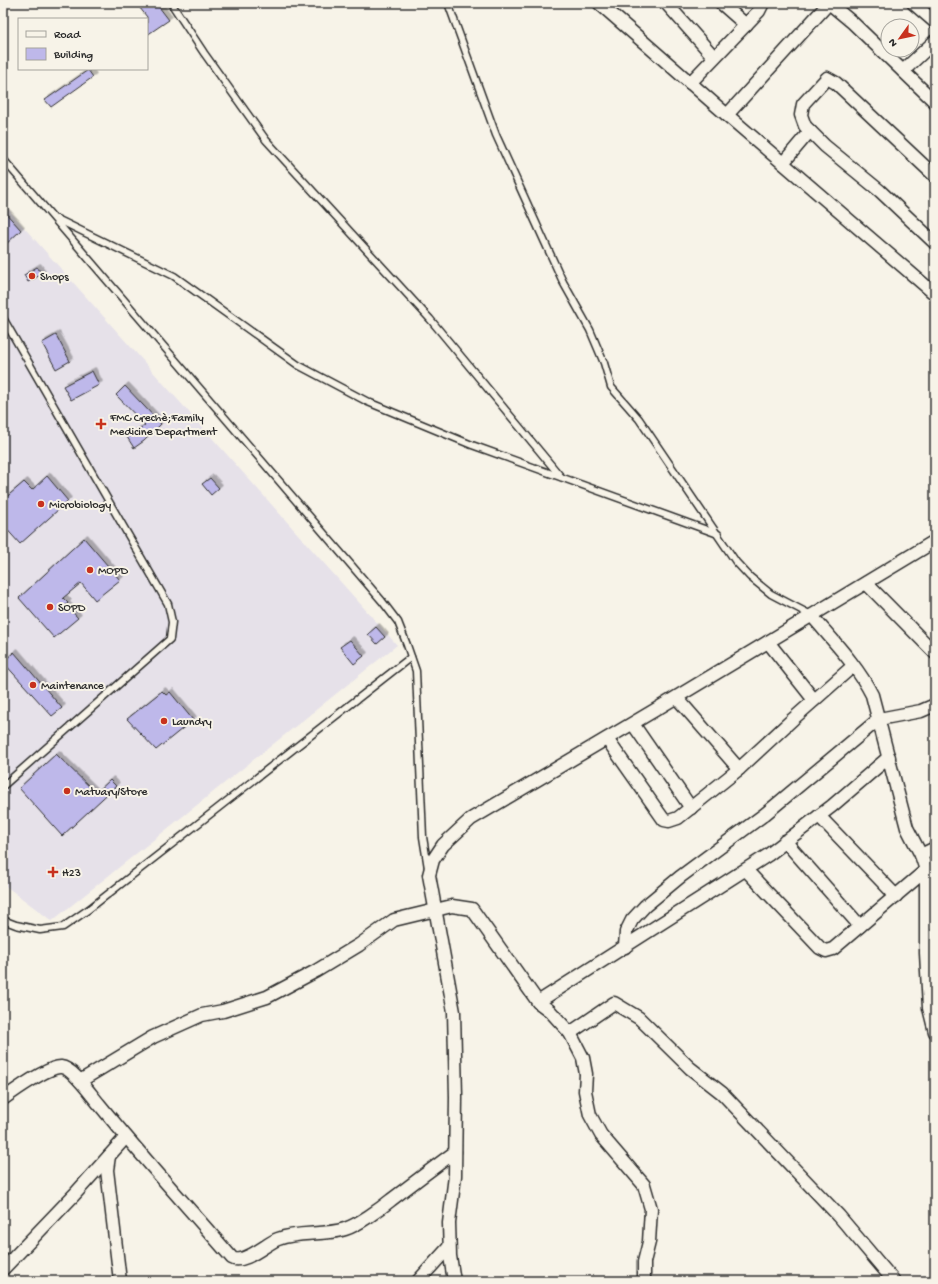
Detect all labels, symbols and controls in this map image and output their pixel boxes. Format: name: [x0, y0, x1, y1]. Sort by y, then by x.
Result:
legend: [18, 18, 148, 70]
north arrow: [880, 18, 920, 58]
text: Road: [54, 29, 81, 43]
text: N: [886, 36, 900, 49]
text: Building: [53, 49, 93, 63]
marker: Shops: [27, 271, 37, 281]
place label: Shops: [40, 271, 69, 285]
place label: FMC Crechè;Family Medicine Department: [109, 412, 218, 440]
marker: FMC Crechè;Family Medicine Department: [95, 418, 107, 430]
marker: Microbiology: [36, 499, 46, 509]
place label: Microbiology: [49, 499, 111, 513]
marker: MOPD: [85, 565, 95, 575]
place label: MOPD: [98, 565, 128, 579]
marker: SOPD: [45, 602, 55, 612]
place label: SOPD: [58, 602, 85, 616]
marker: Maintenance: [28, 680, 38, 690]
place label: Maintenance: [41, 680, 105, 694]
marker: Laundry: [159, 716, 169, 726]
place label: Laundry: [172, 716, 212, 730]
marker: Matuary/Store: [62, 786, 72, 796]
place label: Matuary/Store: [75, 786, 148, 800]
marker: H23: [47, 866, 59, 878]
place label: H23: [62, 867, 81, 881]

